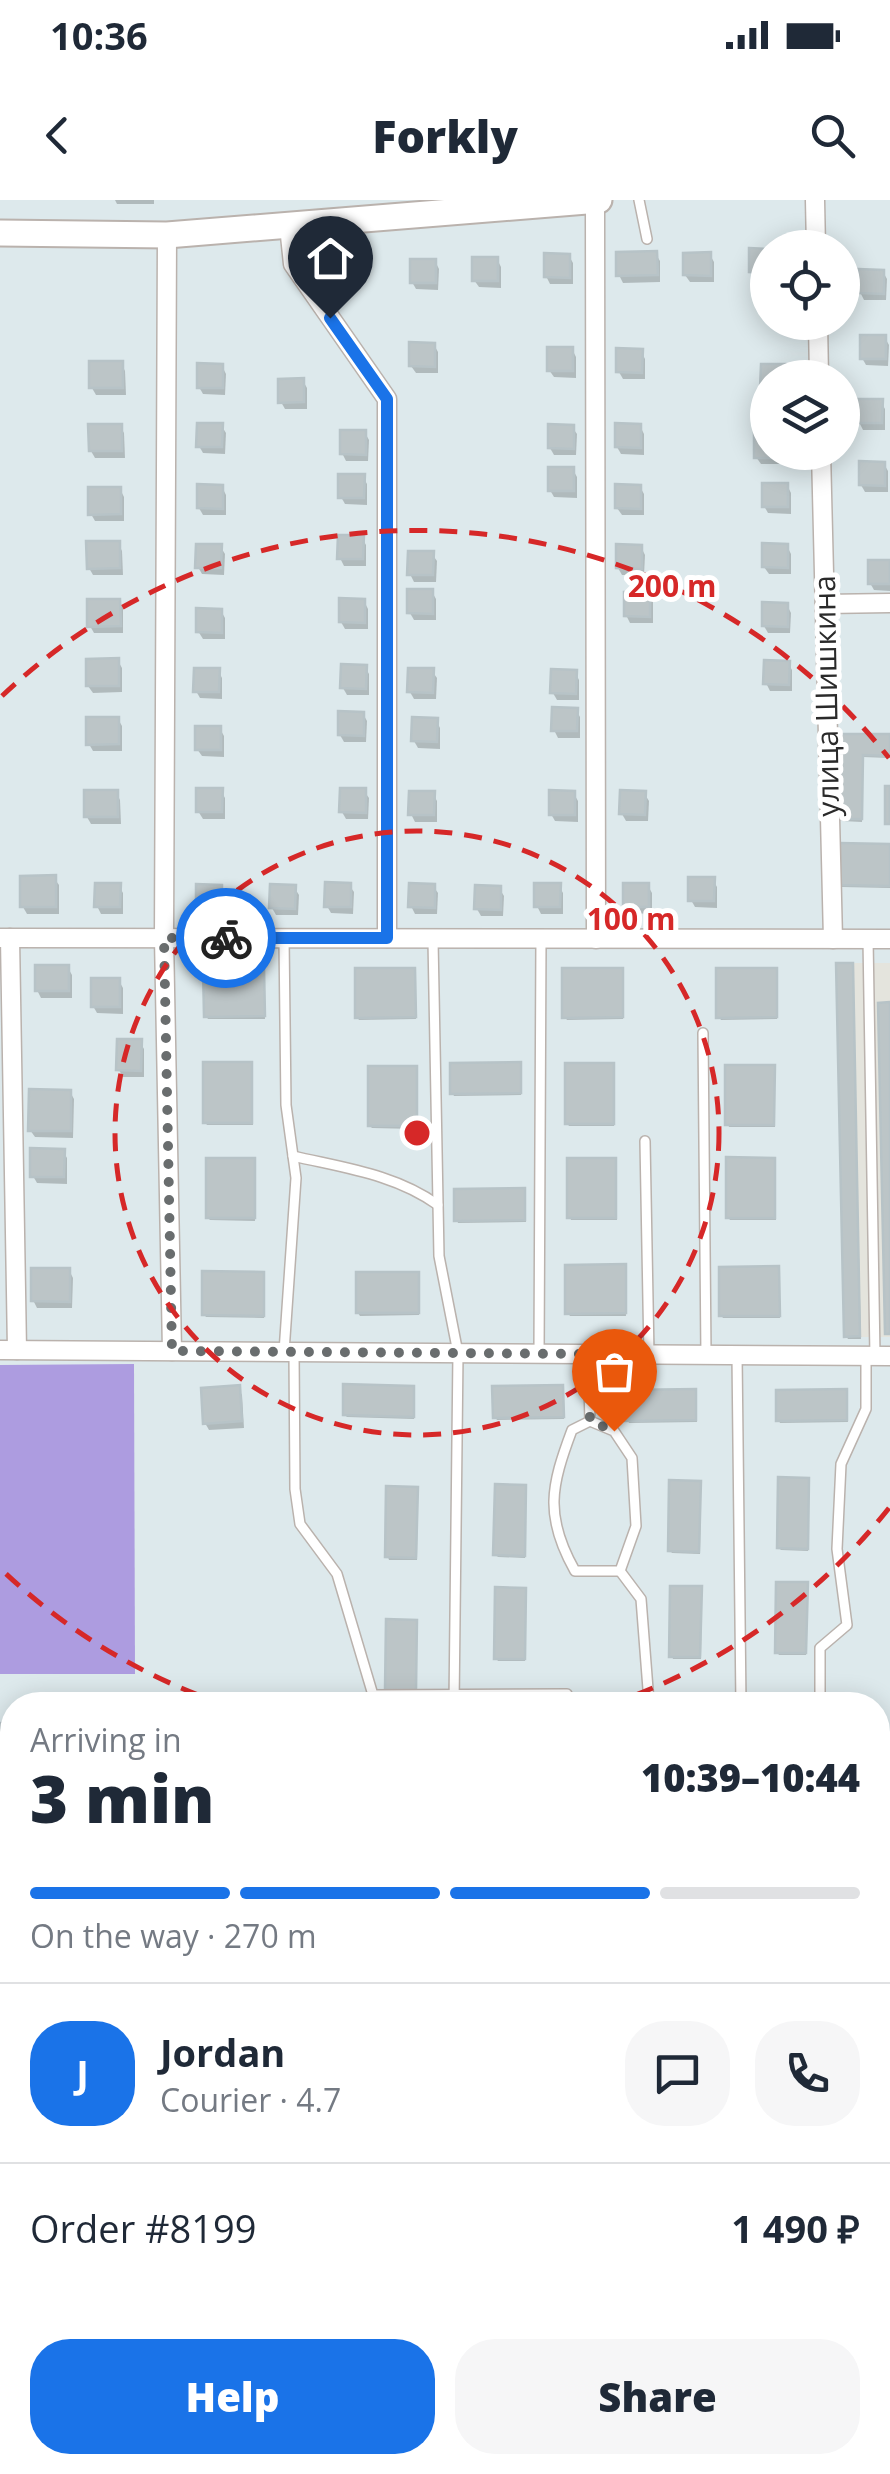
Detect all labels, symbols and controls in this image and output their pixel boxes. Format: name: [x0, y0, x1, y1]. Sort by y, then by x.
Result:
text: 10:36: [50, 9, 148, 61]
text: Forkly: [372, 105, 518, 166]
icon: back: [30, 108, 85, 163]
icon: search: [805, 108, 860, 163]
pin: [288, 216, 373, 319]
map controls: [750, 230, 860, 470]
button: locate: [750, 230, 860, 340]
icon: home: [303, 231, 358, 286]
button: layers: [750, 360, 860, 470]
text: 200 m: [628, 565, 716, 606]
street label: улица Шишкина: [803, 575, 848, 817]
courier: [176, 888, 276, 988]
text: 100 m: [587, 898, 675, 939]
icon: bike: [199, 911, 254, 966]
centre of rings: [399, 1115, 435, 1151]
pin: [572, 1329, 657, 1432]
icon: bag: [587, 1344, 642, 1399]
text: Arriving in: [30, 1718, 182, 1761]
text: 10:39–10:44: [641, 1751, 860, 1803]
text: 3 min: [30, 1754, 215, 1842]
text: On the way · 270 m: [30, 1914, 317, 1957]
button: chat: [625, 2021, 730, 2126]
button: phone: [755, 2021, 860, 2126]
text: Jordan: [160, 2026, 285, 2078]
text: J: [76, 2047, 89, 2099]
text: Courier · 4.7: [160, 2078, 341, 2121]
text: Order #8199: [30, 2202, 257, 2254]
text: 1 490 ₽: [731, 2202, 860, 2254]
button: Help: [30, 2339, 435, 2454]
button: Share: [455, 2339, 860, 2454]

